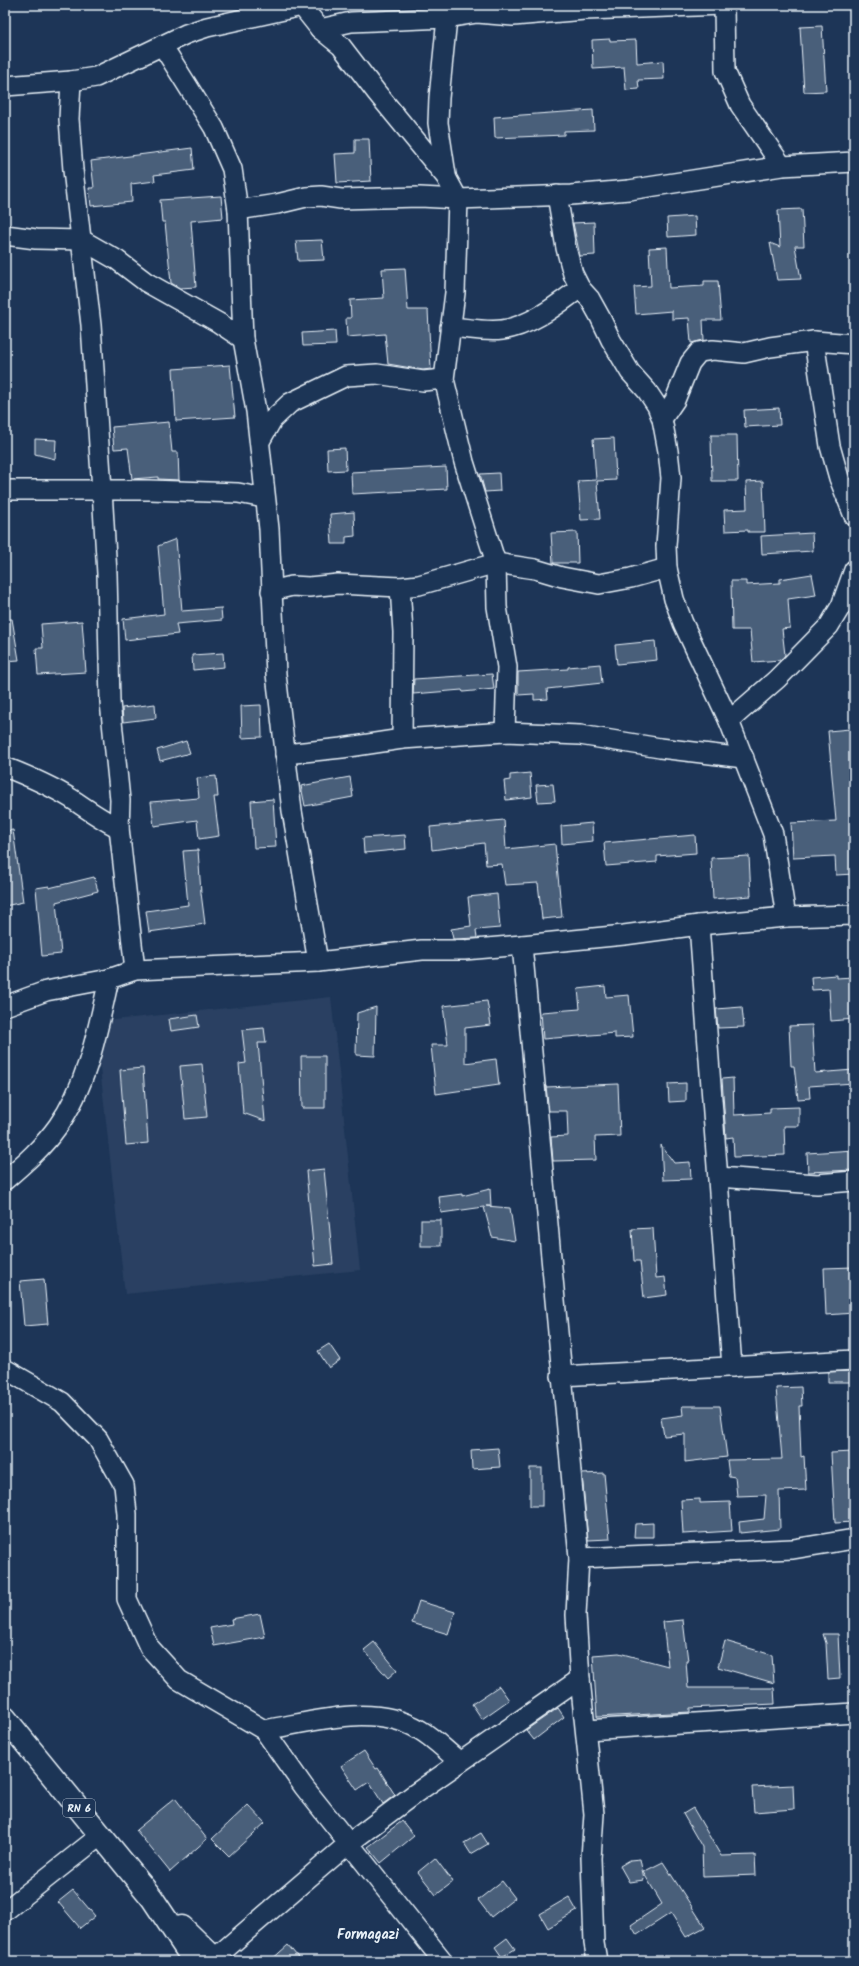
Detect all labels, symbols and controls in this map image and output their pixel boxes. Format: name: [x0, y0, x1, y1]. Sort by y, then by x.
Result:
road number: RN 6: [63, 1799, 95, 1817]
district label: Formagazi: [337, 1924, 399, 1946]

